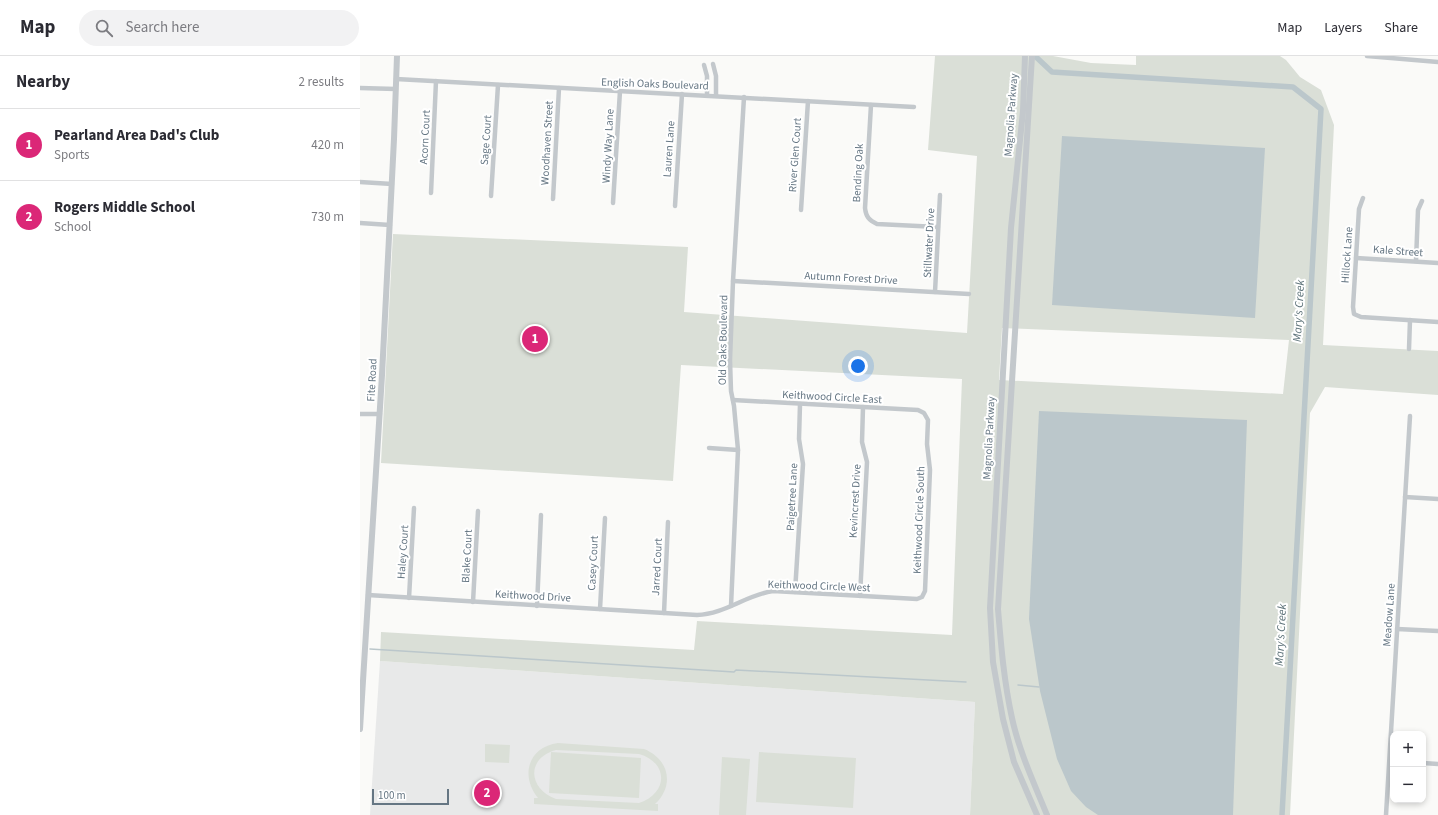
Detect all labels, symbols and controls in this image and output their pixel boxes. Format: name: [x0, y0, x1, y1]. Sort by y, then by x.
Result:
search box: [79, 10, 359, 46]
text: Map: [20, 14, 55, 41]
icon: search: [93, 17, 115, 39]
text: Search here: [125, 17, 199, 38]
text: Map: [1277, 18, 1302, 38]
text: Layers: [1324, 18, 1362, 38]
text: Share: [1384, 18, 1418, 38]
text: Nearby: [16, 70, 70, 94]
text: 2 results: [299, 73, 344, 91]
street label: Magnolia Parkway: [1001, 73, 1021, 157]
street label: English Oaks Boulevard: [601, 75, 709, 93]
street label: Woodhaven Street: [537, 100, 557, 186]
street label: Windy Way Lane: [599, 108, 617, 184]
street label: Acorn Court: [416, 109, 434, 165]
street label: Sage Court: [477, 114, 495, 166]
street label: River Glen Court: [785, 117, 805, 193]
street label: Lauren Lane: [660, 120, 678, 178]
text: Pearland Area Dad's Club: [54, 125, 219, 146]
text: 1: [26, 136, 32, 154]
text: 420 m: [311, 136, 344, 154]
street label: Bending Oak: [849, 143, 867, 203]
text: Sports: [54, 146, 89, 164]
text: Rogers Middle School: [54, 197, 195, 218]
street label: Stillwater Drive: [920, 207, 938, 278]
text: 2: [26, 208, 32, 226]
text: 730 m: [311, 208, 344, 226]
text: School: [54, 218, 91, 236]
street label: Hillock Lane: [1338, 226, 1356, 284]
street label: Kale Street: [1373, 242, 1424, 260]
street label: Autumn Forest Drive: [804, 268, 899, 288]
water label: Mary's Creek: [1289, 279, 1309, 342]
street label: Old Oaks Boulevard: [715, 295, 731, 385]
pin: 1: [522, 324, 548, 354]
your location: [848, 356, 868, 376]
street label: Fite Road: [363, 358, 381, 402]
street label: Keithwood Circle East: [782, 387, 883, 407]
street label: Magnolia Parkway: [979, 396, 999, 480]
street label: Paigetree Lane: [783, 462, 801, 531]
street label: Kevincrest Drive: [846, 463, 864, 538]
street label: Keithwood Circle South: [910, 466, 928, 574]
street label: Haley Court: [394, 524, 412, 580]
street label: Blake Court: [458, 529, 476, 583]
street label: Casey Court: [584, 535, 602, 591]
street label: Jarred Court: [648, 537, 666, 596]
street label: Keithwood Circle West: [767, 577, 871, 595]
street label: Meadow Lane: [1379, 582, 1399, 647]
street label: Keithwood Drive: [495, 587, 572, 606]
water label: Mary's Creek: [1271, 603, 1291, 666]
map controls: [1390, 731, 1426, 803]
button: +: [1390, 731, 1426, 767]
button: −: [1390, 767, 1426, 803]
pin: 2: [474, 778, 500, 808]
scale bar: [372, 787, 449, 806]
text: 100 m: [378, 788, 406, 803]

